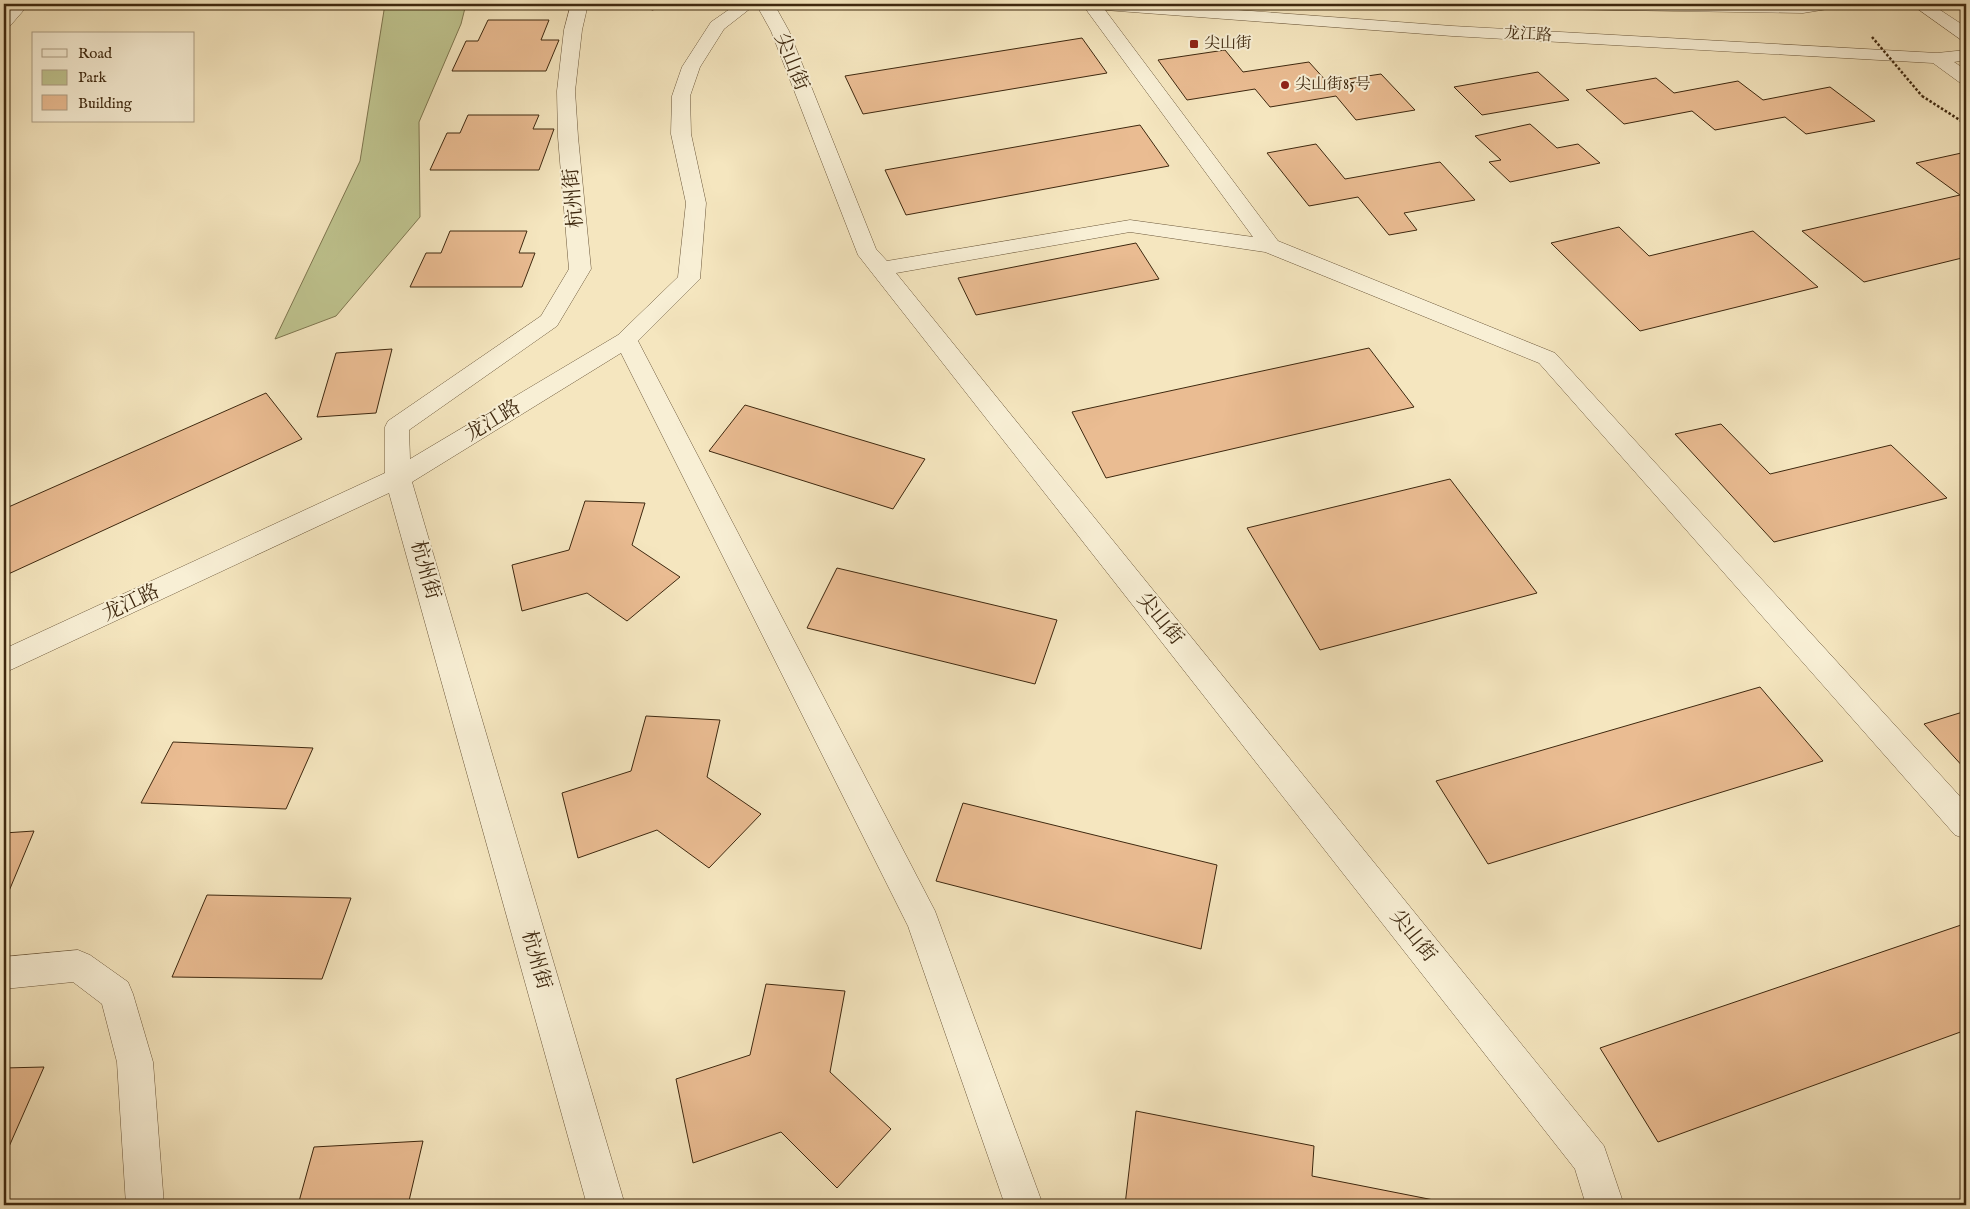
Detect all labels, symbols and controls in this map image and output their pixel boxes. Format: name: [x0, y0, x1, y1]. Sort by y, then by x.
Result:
street label: 龙江路: [1504, 24, 1552, 46]
street label: 尖山街: [768, 30, 814, 94]
legend: [32, 32, 195, 122]
place label: 尖山街: [1204, 34, 1252, 54]
marker: 尖山街: [1188, 38, 1200, 50]
text: Road: [78, 44, 113, 63]
text: Park: [78, 68, 108, 87]
place label: 尖山街85号: [1295, 75, 1371, 95]
marker: 尖山街85号: [1279, 79, 1291, 91]
text: Building: [78, 94, 133, 113]
street label: 杭州街: [559, 167, 589, 229]
street label: 龙江路: [461, 395, 525, 447]
street label: 杭州街: [405, 538, 445, 602]
street label: 龙江路: [99, 579, 163, 627]
street label: 尖山街: [1131, 588, 1189, 650]
street label: 尖山街: [1384, 905, 1442, 967]
street label: 杭州街: [516, 928, 556, 992]

